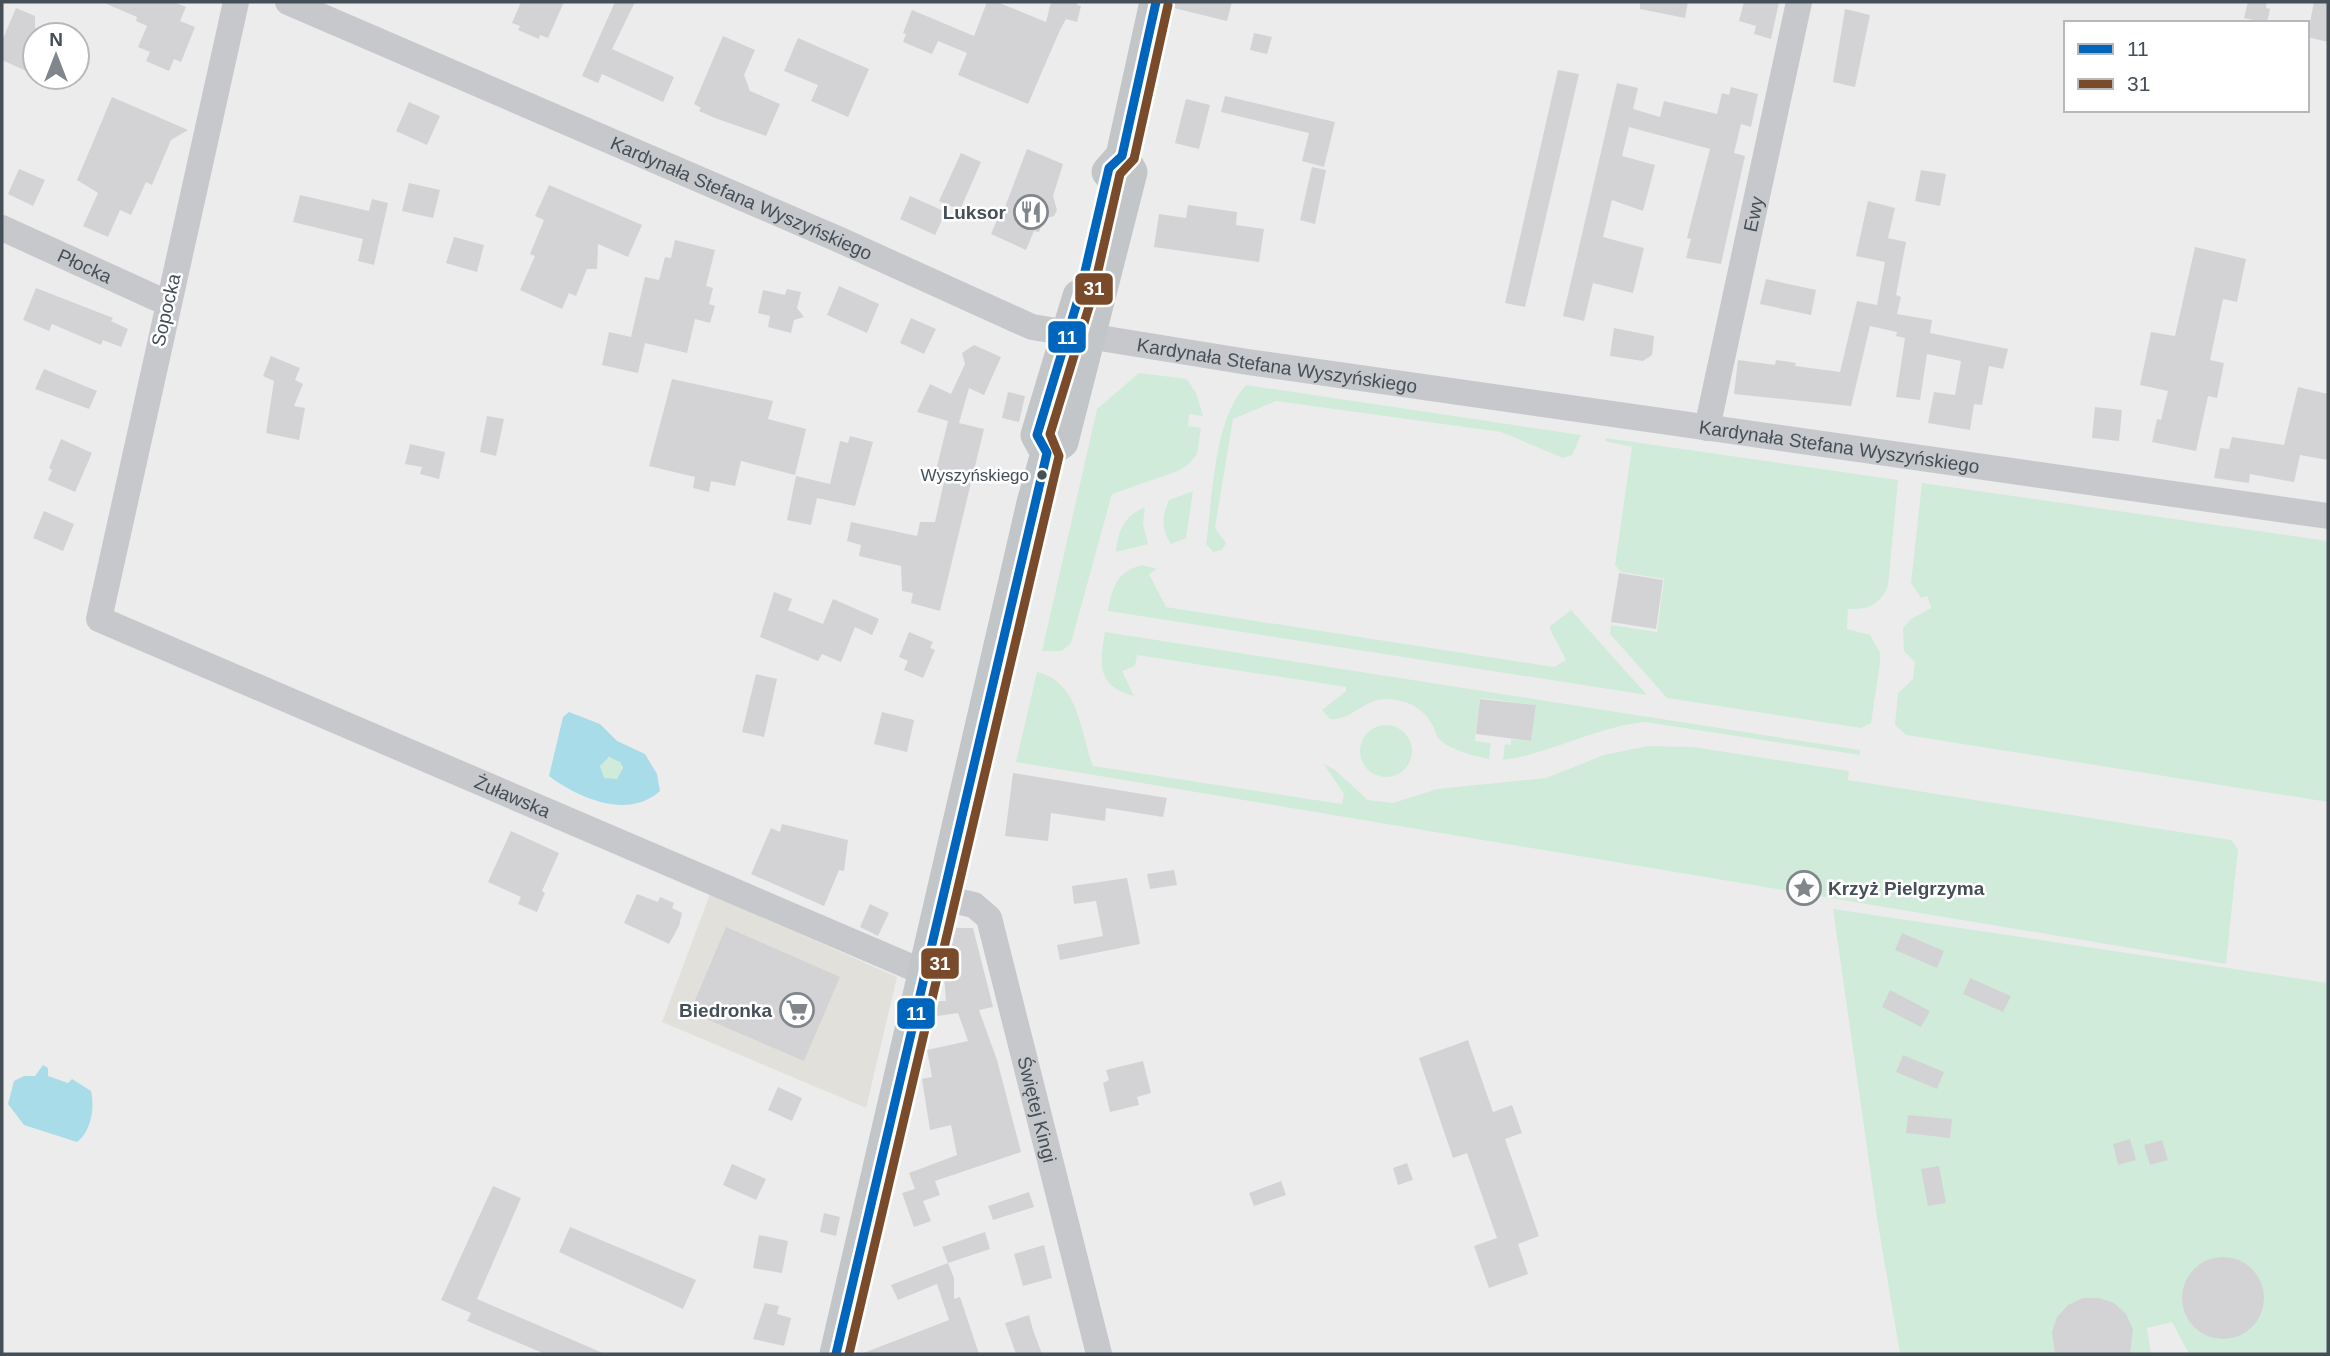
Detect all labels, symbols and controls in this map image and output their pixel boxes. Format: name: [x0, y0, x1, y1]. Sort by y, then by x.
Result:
north arrow: [21, 21, 91, 91]
legend: [2064, 21, 2309, 112]
text: N: [49, 29, 63, 50]
text: 11: [2127, 37, 2149, 60]
text: 31: [2127, 72, 2150, 95]
street label: Kardynała Stefana Wyszyńskiego: [607, 132, 876, 264]
restaurant icon: Luksor: [1012, 193, 1050, 231]
street label: Ewy: [1739, 194, 1767, 234]
place label: Luksor: [943, 202, 1007, 223]
street label: Płocka: [55, 244, 116, 287]
street label: Sopocka: [147, 271, 185, 348]
line badge: 31: [1074, 272, 1114, 306]
text: 31: [1083, 278, 1105, 299]
line badge: 11: [1047, 320, 1087, 354]
text: 11: [1057, 327, 1077, 348]
street label: Kardynała Stefana Wyszyńskiego: [1135, 334, 1419, 397]
street label: Kardynała Stefana Wyszyńskiego: [1698, 416, 1981, 477]
place label: Wyszyńskiego: [921, 466, 1029, 485]
marker: Wyszyńskiego: [1035, 468, 1049, 482]
street label: Żuławska: [472, 771, 554, 822]
place icon: Krzyż Pielgrzyma: [1785, 869, 1823, 907]
place label: Krzyż Pielgrzyma: [1828, 878, 1985, 899]
line badge: 31: [920, 947, 960, 980]
text: 31: [929, 953, 951, 974]
supermarket icon: Biedronka: [778, 991, 816, 1029]
line badge: 11: [896, 997, 936, 1030]
place label: Biedronka: [679, 1000, 772, 1021]
text: 11: [906, 1003, 926, 1024]
street label: Świętej Kingi: [1014, 1054, 1061, 1165]

